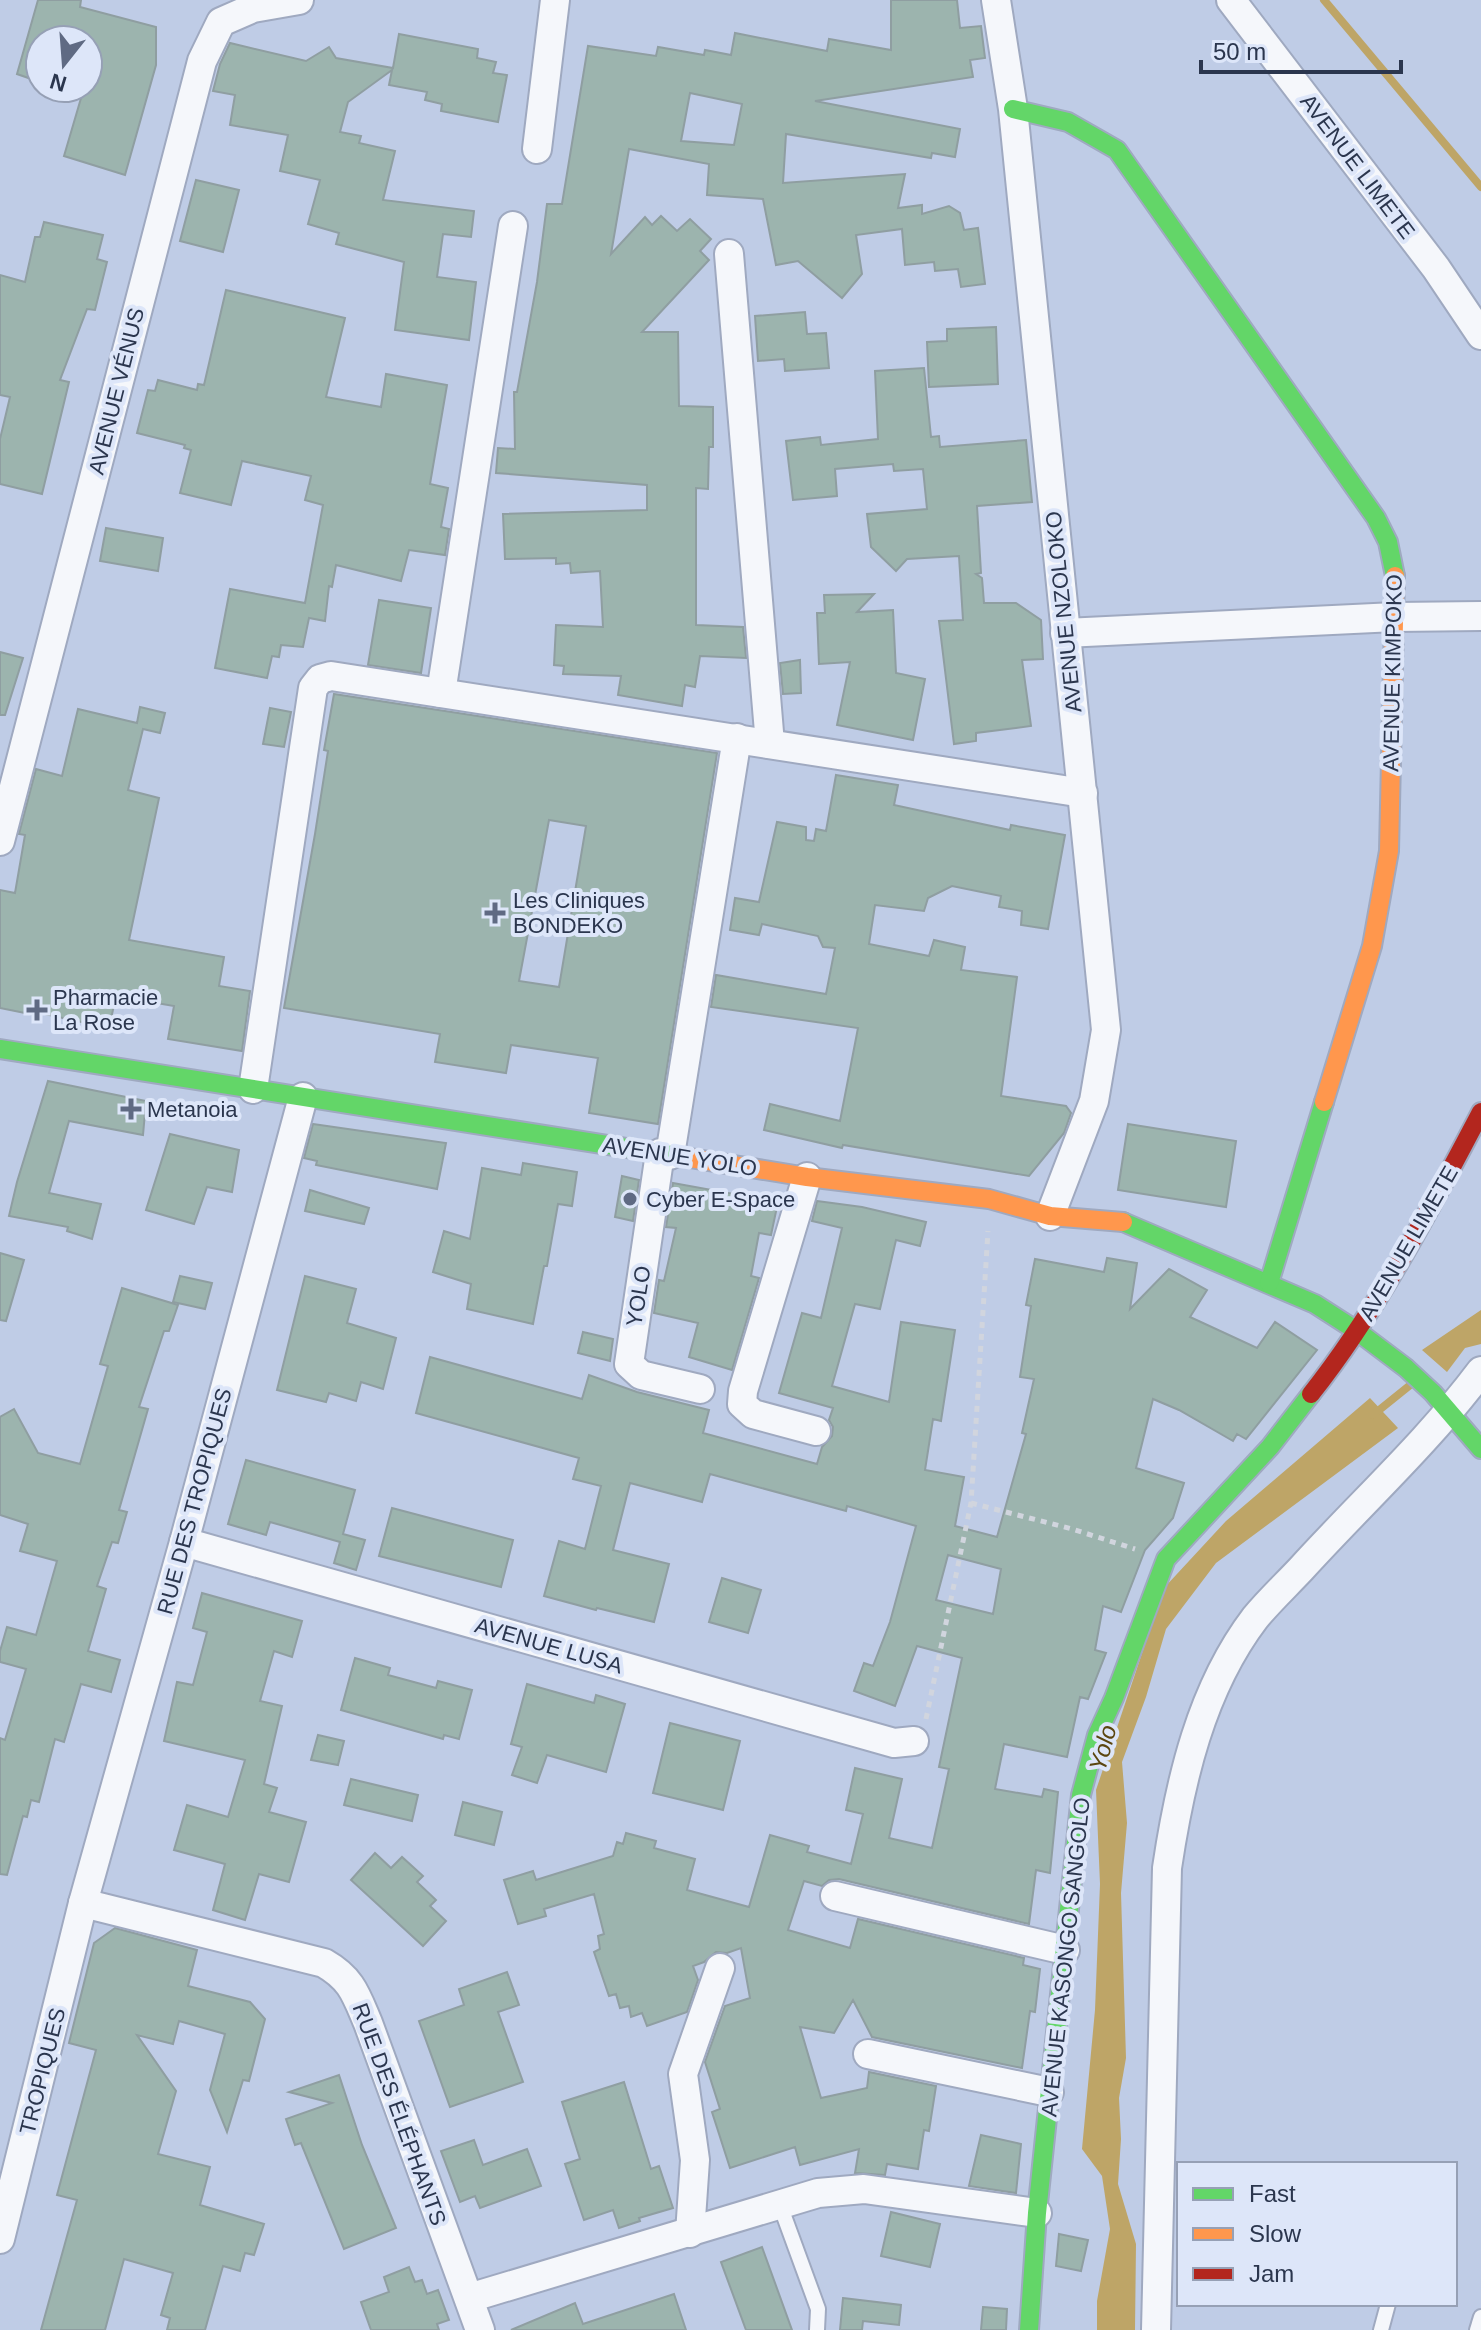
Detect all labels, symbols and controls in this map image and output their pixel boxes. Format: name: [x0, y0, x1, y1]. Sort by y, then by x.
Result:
north arrow: [24, 24, 104, 104]
scale bar: [1201, 24, 1401, 74]
text: 50 m: [1213, 38, 1266, 65]
text: N: [47, 68, 70, 97]
street label: AVENUE LIMETE: [1295, 89, 1420, 243]
street label: AVENUE VÉNUS: [84, 305, 149, 477]
street label: AVENUE NZOLOKO: [1040, 510, 1087, 714]
street label: AVENUE KIMPOKO: [1378, 574, 1407, 772]
place label: Les Cliniques BONDEKO: [513, 888, 645, 938]
marker: Les Cliniques BONDEKO: [484, 902, 506, 924]
place label: Pharmacie La Rose: [53, 985, 158, 1035]
marker: Pharmacie La Rose: [28, 1001, 46, 1019]
place label: Metanoia: [147, 1097, 238, 1122]
marker: Metanoia: [122, 1100, 140, 1118]
street label: AVENUE YOLO: [601, 1132, 759, 1181]
street label: AVENUE LIMETE: [1354, 1161, 1463, 1325]
place label: Cyber E-Space: [646, 1187, 795, 1212]
marker: Cyber E-Space: [621, 1190, 639, 1208]
street label: YOLO: [621, 1264, 656, 1328]
street label: RUE DES TROPIQUES: [152, 1385, 237, 1617]
street label: AVENUE LUSA: [472, 1612, 626, 1679]
water label: Yolo: [1083, 1722, 1122, 1774]
street label: AVENUE KASONGO SANGOLO: [1036, 1796, 1095, 2118]
street label: RUE DES ÉLÉPHANTS: [348, 2000, 451, 2229]
street label: TROPIQUES: [15, 2005, 70, 2137]
legend: [1177, 2162, 1457, 2306]
text: Fast: [1249, 2180, 1296, 2207]
text: Slow: [1249, 2220, 1302, 2247]
text: Jam: [1249, 2260, 1294, 2287]

